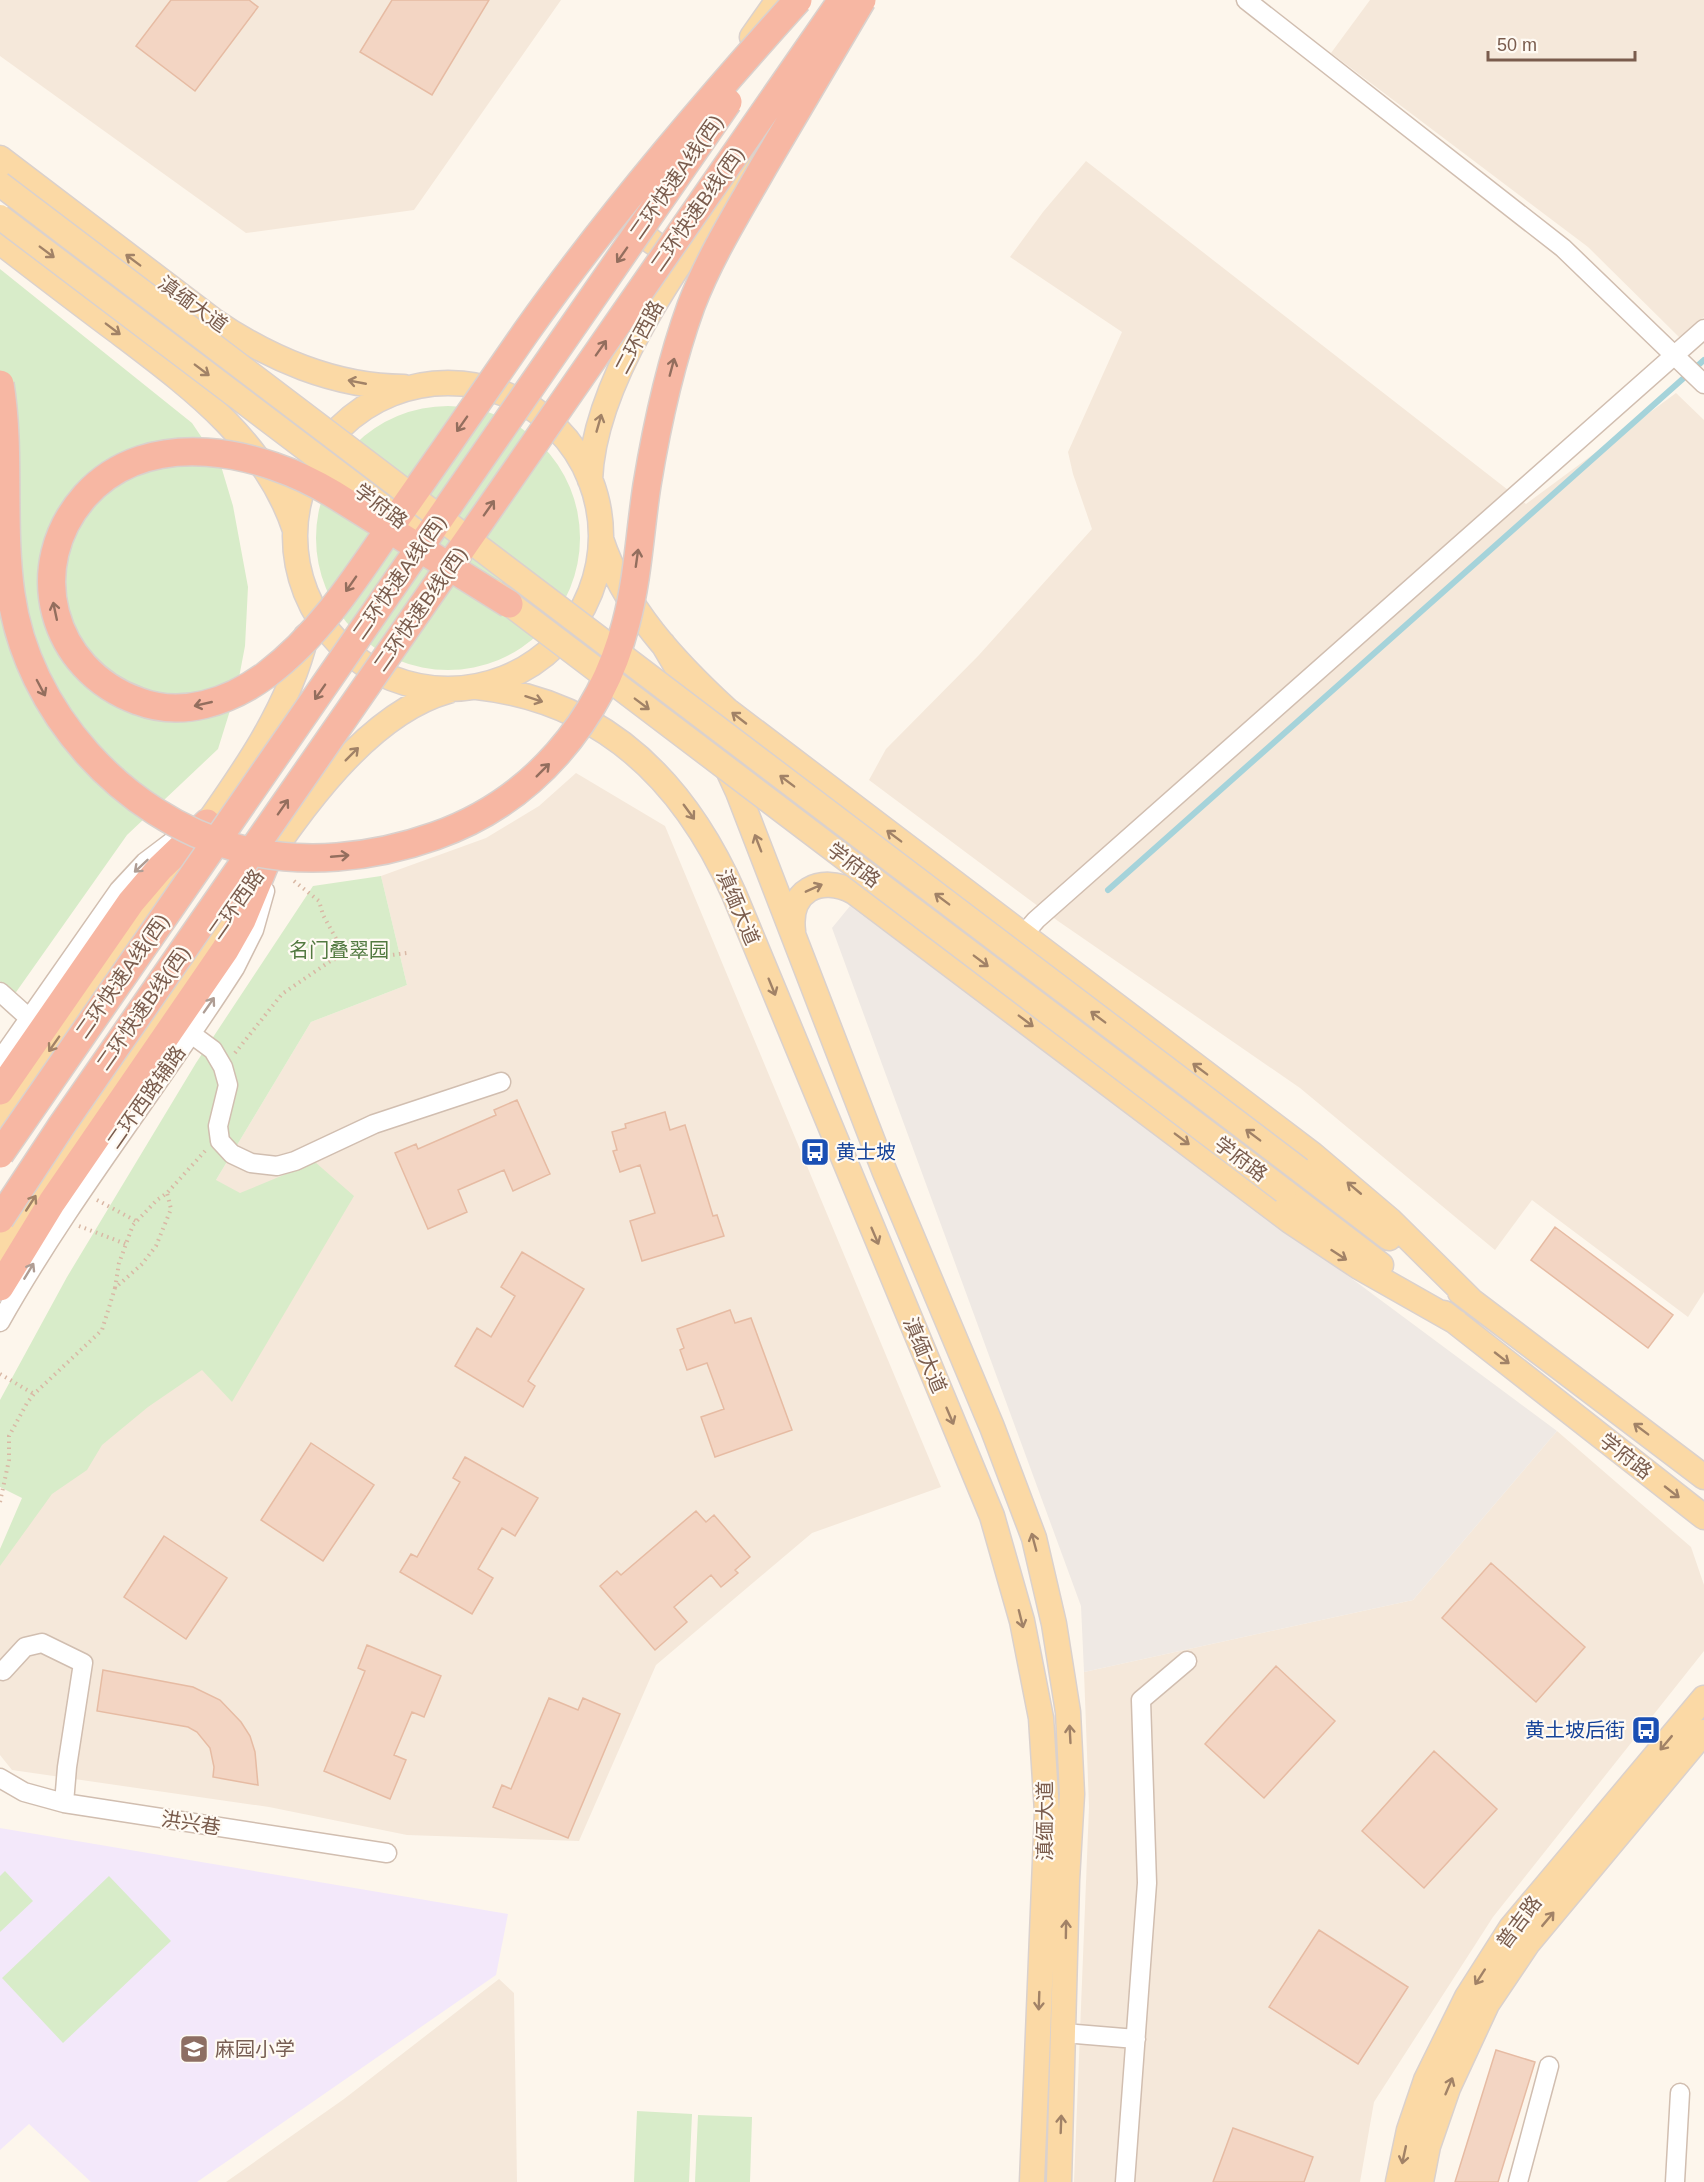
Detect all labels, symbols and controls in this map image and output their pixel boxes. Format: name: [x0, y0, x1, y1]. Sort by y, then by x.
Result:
scale bar: [1488, 24, 1635, 62]
text: 50 m: [1497, 35, 1537, 55]
street label: 二环快速A线(西): [625, 111, 727, 243]
street label: 二环快速B线(西): [646, 143, 748, 275]
one-way arrow: [38, 246, 54, 259]
one-way arrow: [616, 247, 628, 263]
one-way arrow: [126, 253, 142, 266]
street label: 滇缅大道: [154, 272, 232, 336]
street label: 二环西路: [611, 297, 667, 377]
one-way arrow: [105, 322, 121, 335]
one-way arrow: [595, 341, 607, 357]
one-way arrow: [667, 358, 679, 377]
one-way arrow: [194, 364, 210, 377]
one-way arrow: [348, 376, 367, 387]
one-way arrow: [594, 414, 605, 433]
one-way arrow: [456, 415, 468, 432]
street label: 学府路: [350, 479, 412, 533]
one-way arrow: [483, 501, 495, 517]
street label: 二环快速A线(西): [348, 511, 450, 643]
street label: 二环快速B线(西): [369, 543, 471, 675]
one-way arrow: [631, 549, 642, 569]
one-way arrow: [345, 576, 357, 592]
one-way arrow: [49, 602, 60, 621]
one-way arrow: [35, 679, 47, 696]
one-way arrow: [314, 683, 326, 699]
one-way arrow: [524, 694, 543, 705]
one-way arrow: [633, 698, 649, 710]
one-way arrow: [194, 699, 213, 711]
one-way arrow: [731, 712, 747, 725]
one-way arrow: [345, 747, 360, 762]
one-way arrow: [535, 763, 550, 778]
one-way arrow: [779, 775, 795, 788]
one-way arrow: [277, 799, 289, 815]
one-way arrow: [682, 803, 695, 819]
one-way arrow: [886, 830, 902, 843]
one-way arrow: [752, 834, 763, 853]
street label: 学府路: [823, 838, 885, 892]
one-way arrow: [329, 850, 349, 861]
one-way arrow: [133, 859, 148, 873]
street label: 二环西路: [204, 865, 268, 943]
street label: 滇缅大道: [712, 866, 764, 948]
one-way arrow: [805, 882, 823, 893]
one-way arrow: [935, 893, 951, 905]
street label: 二环快速A线(西): [71, 910, 173, 1042]
park label: 名门叠翠园: [289, 939, 389, 961]
street label: 二环快速B线(西): [92, 942, 194, 1074]
one-way arrow: [973, 955, 989, 968]
one-way arrow: [767, 978, 778, 996]
one-way arrow: [203, 998, 215, 1014]
one-way arrow: [1090, 1011, 1106, 1023]
one-way arrow: [1018, 1015, 1034, 1028]
one-way arrow: [48, 1036, 60, 1052]
street label: 二环西路辅路: [103, 1042, 189, 1152]
one-way arrow: [1192, 1062, 1208, 1075]
one-way arrow: [1245, 1128, 1261, 1141]
street label: 学府路: [1210, 1132, 1272, 1186]
one-way arrow: [1173, 1133, 1189, 1145]
bus stop icon: 黄士坡: [799, 1136, 831, 1168]
place label: 黄士坡: [836, 1141, 896, 1163]
one-way arrow: [1347, 1181, 1362, 1195]
one-way arrow: [26, 1195, 38, 1212]
one-way arrow: [870, 1226, 881, 1245]
one-way arrow: [1330, 1249, 1347, 1261]
one-way arrow: [24, 1263, 36, 1280]
street label: 滇缅大道: [899, 1314, 951, 1396]
one-way arrow: [1494, 1351, 1510, 1364]
one-way arrow: [945, 1406, 956, 1425]
one-way arrow: [1633, 1422, 1649, 1435]
street label: 学府路: [1596, 1429, 1656, 1483]
one-way arrow: [1663, 1485, 1679, 1498]
one-way arrow: [1028, 1533, 1039, 1552]
one-way arrow: [1016, 1610, 1028, 1629]
bus stop icon: 黄土坡后街: [1630, 1714, 1662, 1746]
place label: 黄土坡后街: [1525, 1719, 1625, 1741]
one-way arrow: [1064, 1724, 1075, 1744]
one-way arrow: [1660, 1735, 1673, 1751]
street label: 滇缅大道: [1034, 1781, 1056, 1861]
street label: 洪兴巷: [160, 1807, 222, 1839]
street label: 普吉路: [1492, 1891, 1546, 1953]
one-way arrow: [1541, 1912, 1555, 1927]
one-way arrow: [1061, 1919, 1072, 1939]
one-way arrow: [1473, 1968, 1485, 1985]
one-way arrow: [1034, 1991, 1045, 2011]
school or university icon: 麻园小学: [178, 2033, 210, 2065]
place label: 麻园小学: [215, 2038, 295, 2060]
one-way arrow: [1444, 2077, 1455, 2096]
one-way arrow: [1055, 2114, 1067, 2134]
one-way arrow: [1397, 2146, 1409, 2165]

